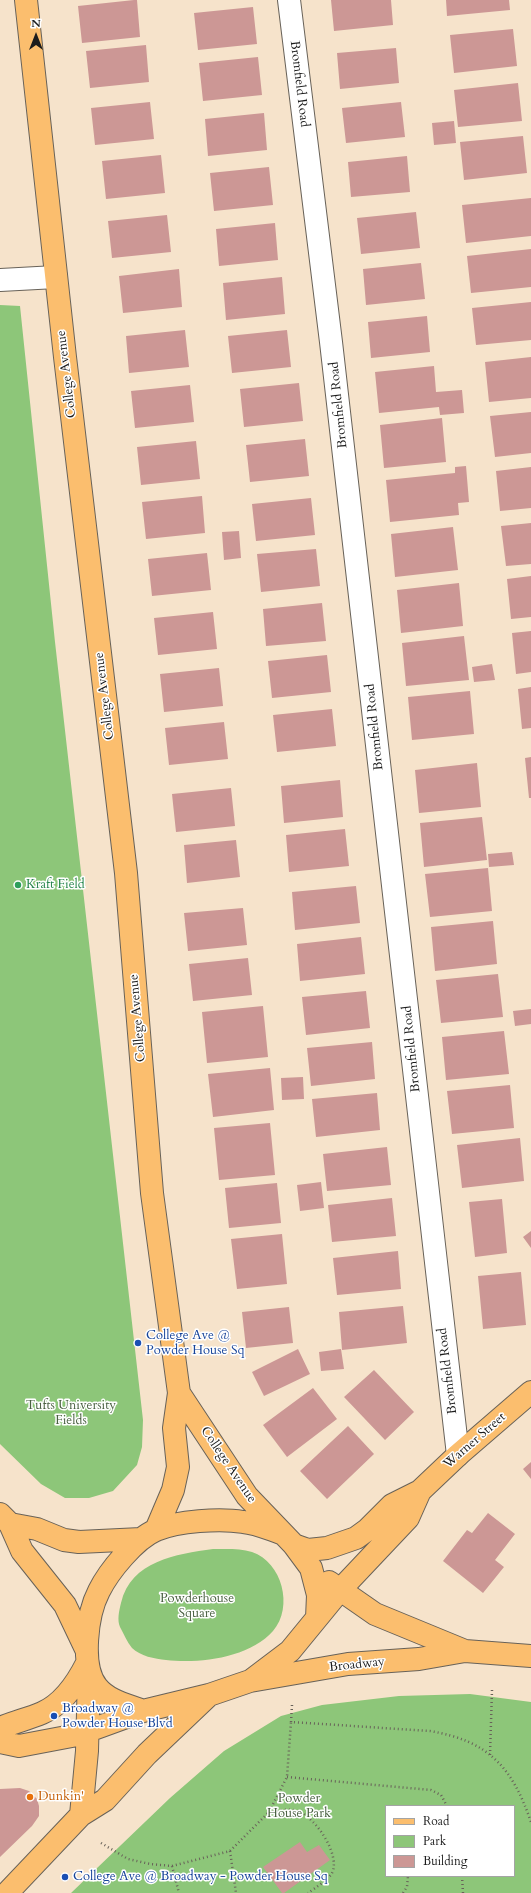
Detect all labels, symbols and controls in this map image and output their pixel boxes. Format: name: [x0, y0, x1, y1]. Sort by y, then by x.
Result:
north arrow: [16, 16, 56, 56]
text: N: [31, 16, 41, 31]
street label: Bromfield Road: [286, 40, 312, 128]
street label: College Avenue: [54, 329, 80, 419]
street label: Bromfield Road: [327, 361, 351, 449]
street label: College Avenue: [92, 651, 118, 741]
street label: Bromfield Road: [363, 683, 387, 771]
place label: Kraft Field: [26, 877, 85, 893]
marker: Kraft Field: [13, 880, 23, 890]
street label: College Avenue: [126, 973, 150, 1063]
street label: Bromfield Road: [400, 1005, 424, 1093]
street label: Bromfield Road: [435, 1327, 461, 1415]
place label: College Ave @ Powder House Sq: [146, 1328, 244, 1359]
marker: College Ave @ Powder House Sq: [133, 1338, 143, 1348]
park label: Tufts University Fields: [26, 1398, 116, 1429]
street label: Warner Street: [441, 1410, 509, 1472]
street label: College Avenue: [197, 1424, 259, 1506]
park label: Powderhouse Square: [160, 1591, 234, 1622]
street label: Broadway: [328, 1654, 386, 1676]
place label: Broadway @ Powder House Blvd: [62, 1701, 173, 1732]
marker: Broadway @ Powder House Blvd: [49, 1711, 59, 1721]
place label: Dunkin': [38, 1789, 84, 1805]
park label: Powder House Park: [267, 1791, 331, 1822]
marker: Dunkin': [25, 1792, 35, 1802]
legend: [385, 1805, 515, 1877]
text: Road: [423, 1813, 449, 1829]
text: Park: [423, 1833, 446, 1849]
text: Building: [423, 1853, 467, 1869]
place label: College Ave @ Broadway - Powder House Sq: [73, 1869, 328, 1885]
marker: College Ave @ Broadway - Powder House Sq: [60, 1872, 70, 1882]

